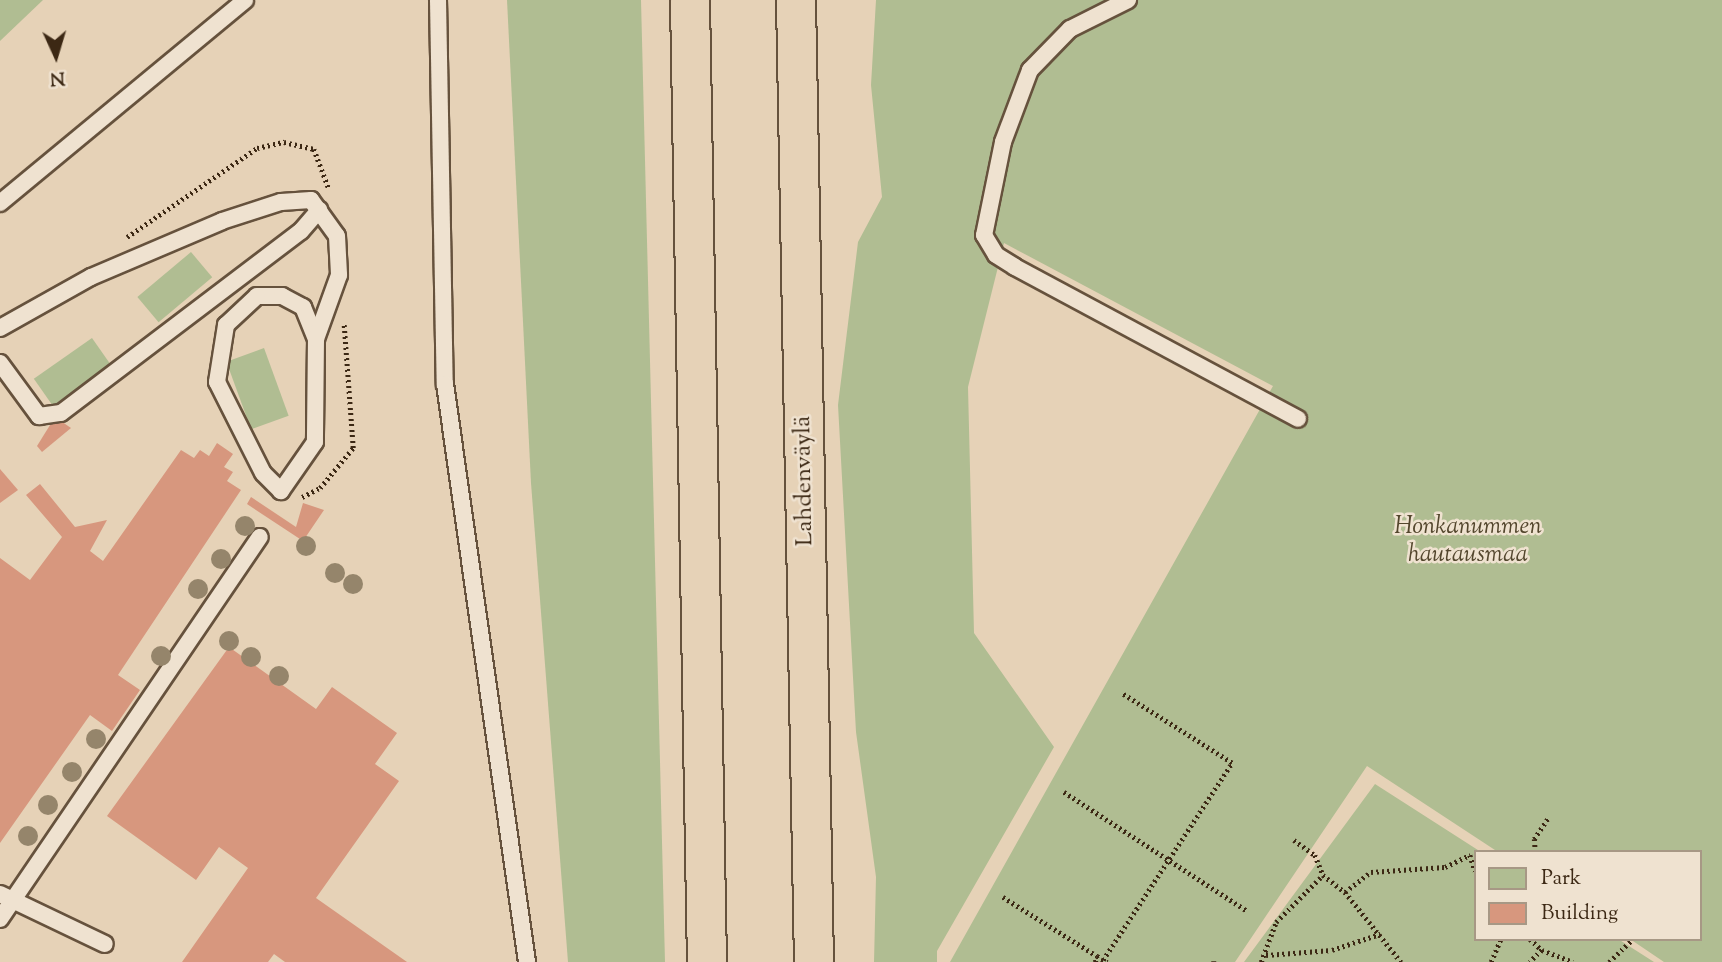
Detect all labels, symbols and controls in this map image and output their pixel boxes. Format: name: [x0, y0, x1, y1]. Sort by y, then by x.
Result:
north arrow: [21, 21, 91, 91]
text: N: [49, 63, 66, 91]
street label: Lahdenväylä: [789, 416, 821, 546]
park label: Honkanummen hautausmaa: [1394, 514, 1542, 570]
legend: [1474, 850, 1701, 941]
text: Park: [1541, 864, 1581, 894]
text: Building: [1541, 899, 1618, 929]

